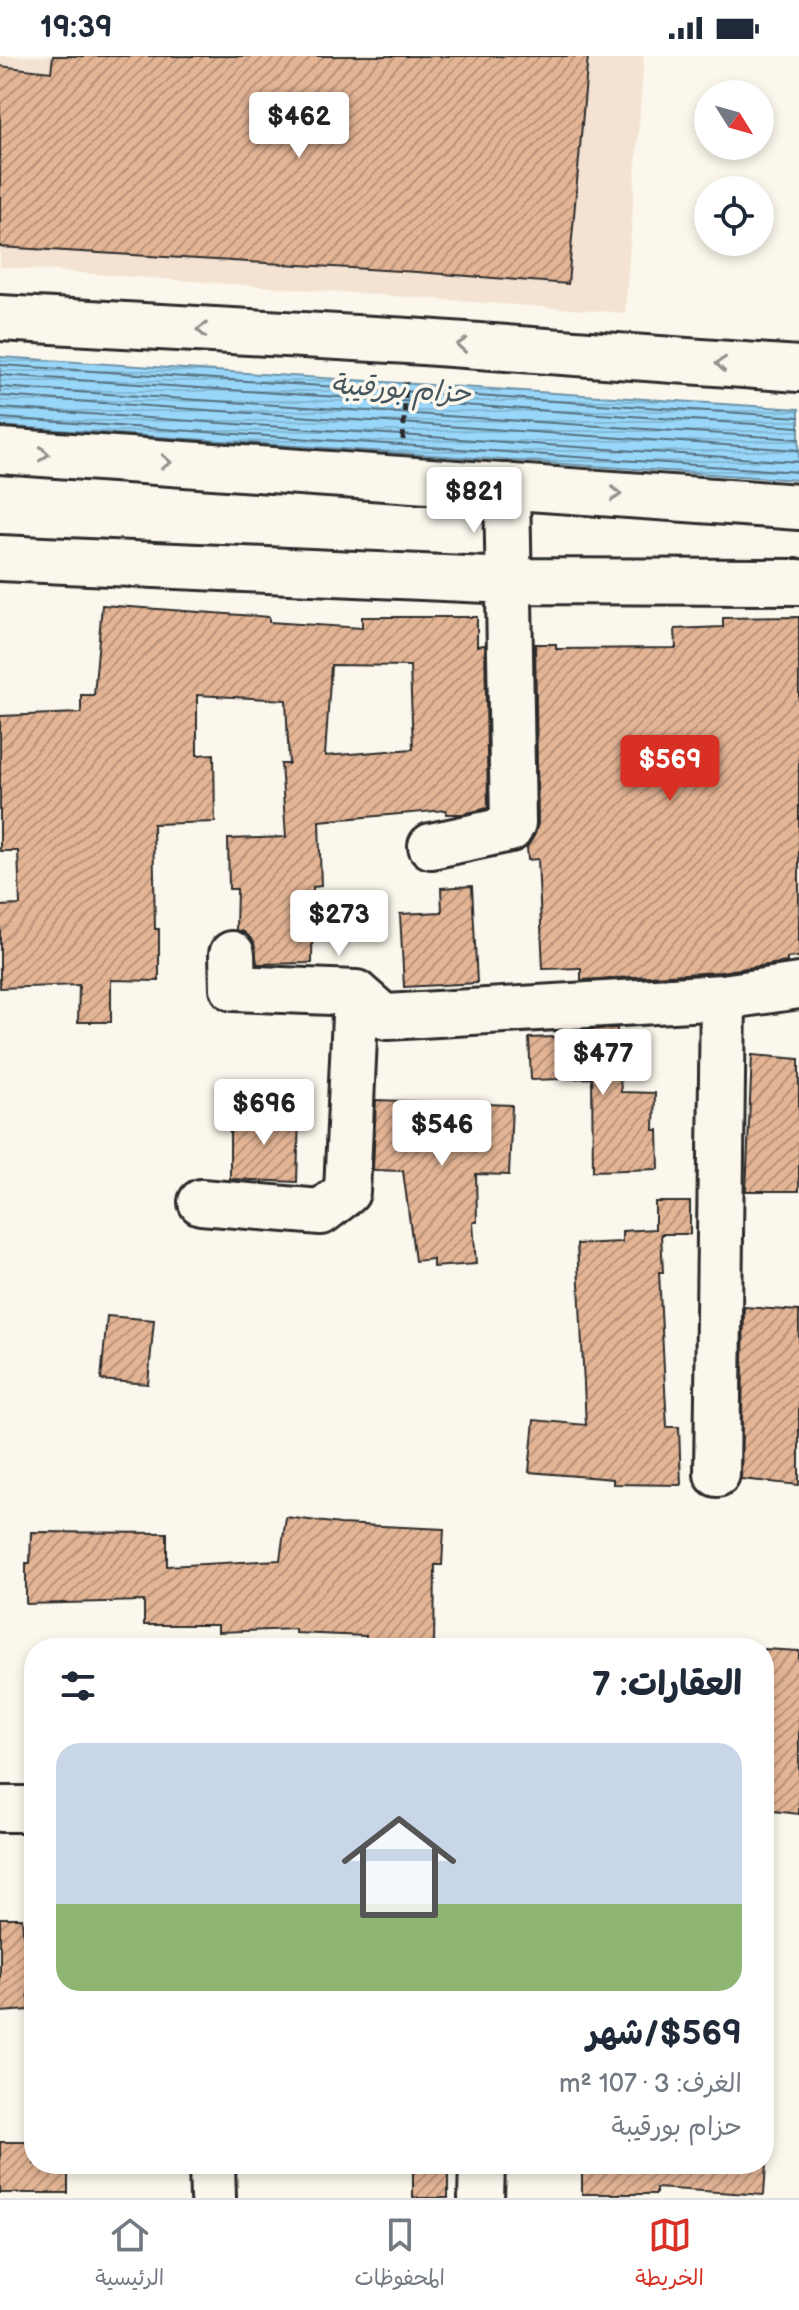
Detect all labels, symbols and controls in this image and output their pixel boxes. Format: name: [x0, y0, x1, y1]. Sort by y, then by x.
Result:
text: 19:39: [40, 10, 113, 46]
north arrow: [694, 80, 774, 160]
map controls: [694, 80, 774, 256]
pin: $462: [252, 92, 346, 160]
text: $462: [267, 102, 331, 133]
button: locate: [694, 176, 774, 256]
one-way arrow: [195, 321, 208, 338]
one-way arrow: [455, 337, 468, 354]
one-way arrow: [714, 356, 727, 373]
water label: حزام بورقيبة: [329, 368, 473, 415]
one-way arrow: [38, 445, 51, 462]
one-way arrow: [160, 453, 173, 470]
pin: $821: [427, 467, 521, 535]
text: $821: [445, 477, 503, 508]
one-way arrow: [610, 485, 623, 502]
pin: $569: [623, 735, 717, 803]
text: $569: [638, 745, 702, 776]
pin: $273: [292, 890, 386, 958]
text: $273: [308, 900, 370, 931]
pin: $477: [556, 1029, 650, 1097]
text: $477: [572, 1039, 634, 1070]
pin: $696: [217, 1079, 311, 1147]
text: $696: [232, 1089, 296, 1120]
pin: $546: [395, 1100, 489, 1168]
text: $546: [410, 1110, 474, 1141]
icon: filters: [56, 1664, 100, 1708]
text: العقارات: 7: [592, 1664, 742, 1705]
icon: home: [327, 1795, 471, 1939]
text: $569/شهر: [587, 2013, 742, 2054]
text: الغرف: 3 · 107 m²: [559, 2069, 742, 2100]
text: حزام بورقيبة: [612, 2112, 742, 2143]
tab: الرئيسية: [95, 2213, 164, 2297]
tab: المحفوظات: [354, 2213, 445, 2297]
tab: الخريطة: [635, 2213, 704, 2297]

